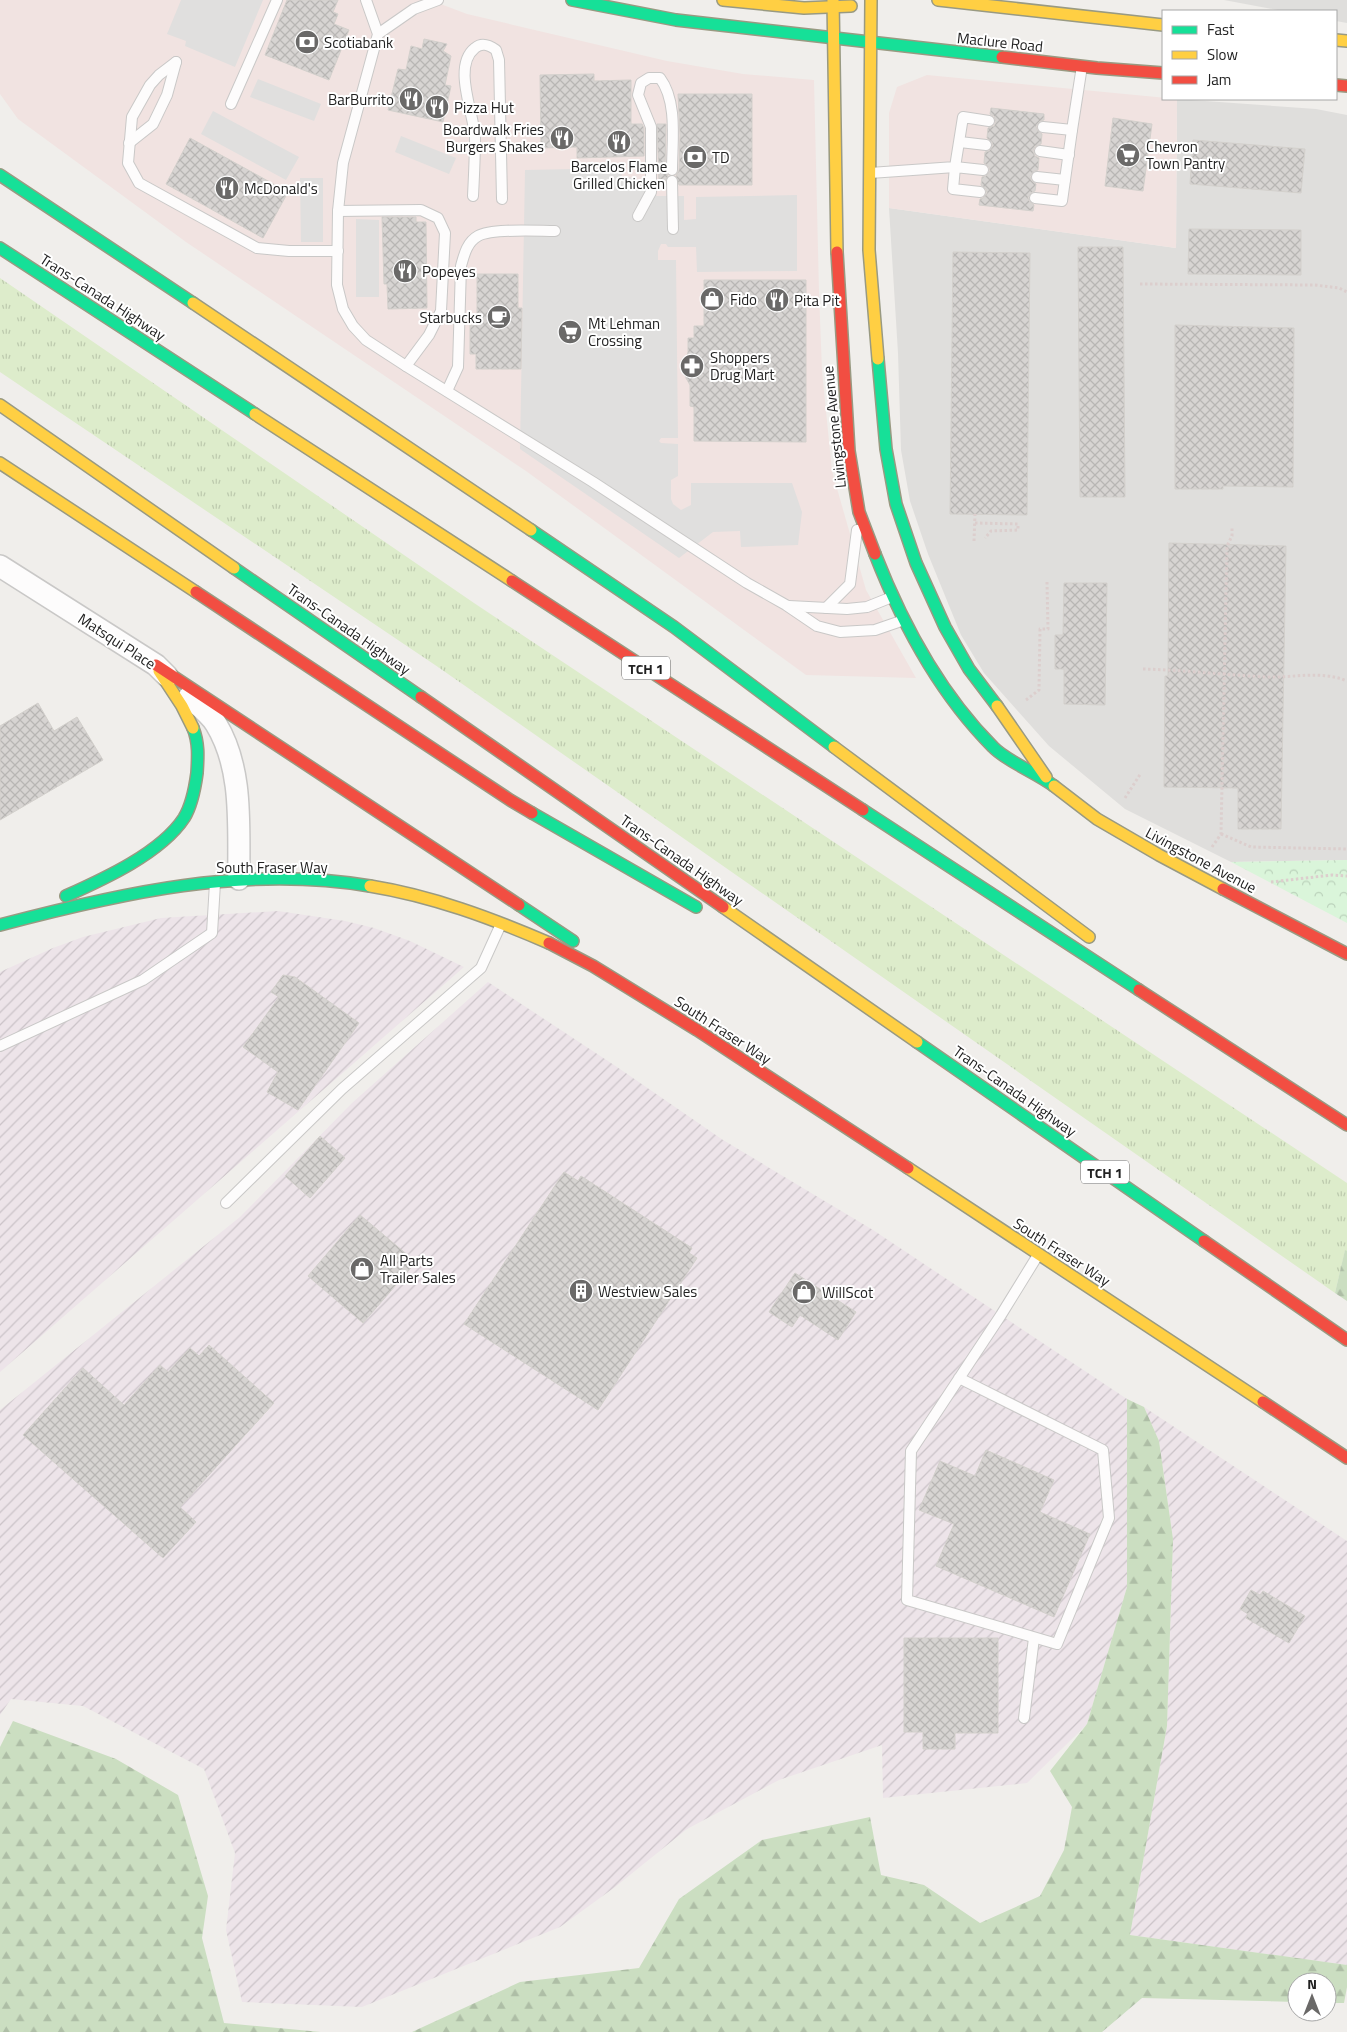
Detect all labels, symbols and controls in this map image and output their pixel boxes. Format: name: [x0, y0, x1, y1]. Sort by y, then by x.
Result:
legend: [1162, 10, 1337, 100]
text: Fast: [1207, 18, 1235, 41]
street label: Maclure Road: [956, 26, 1044, 58]
bank icon: Scotiabank: [294, 29, 320, 55]
place label: Scotiabank: [324, 31, 393, 54]
text: Slow: [1207, 43, 1238, 66]
text: Jam: [1207, 68, 1231, 91]
restaurant icon: BarBurrito: [398, 86, 424, 112]
place label: BarBurrito: [328, 88, 394, 111]
restaurant icon: Pizza Hut: [424, 94, 450, 120]
place label: Pizza Hut: [454, 96, 515, 119]
place label: Boardwalk Fries Burgers Shakes: [443, 118, 544, 158]
restaurant icon: Boardwalk Fries Burgers Shakes: [549, 125, 575, 151]
restaurant icon: Barcelos Flame Grilled Chicken: [606, 129, 632, 155]
place label: Chevron Town Pantry: [1146, 135, 1225, 175]
supermarket icon: Chevron Town Pantry: [1115, 142, 1141, 168]
bank icon: TD: [682, 144, 708, 170]
place label: TD: [712, 146, 730, 169]
place label: Barcelos Flame Grilled Chicken: [571, 155, 667, 195]
restaurant icon: McDonald's: [214, 175, 240, 201]
place label: McDonald's: [244, 177, 318, 200]
street label: Trans-Canada Highway: [36, 248, 170, 346]
restaurant icon: Popeyes: [392, 258, 418, 284]
place label: Popeyes: [422, 260, 476, 283]
shop icon: Fido: [699, 286, 725, 312]
restaurant icon: Pita Pit: [764, 287, 790, 313]
place label: Fido: [730, 288, 757, 311]
place label: Pita Pit: [794, 289, 840, 312]
cafe icon: Starbucks: [486, 304, 512, 330]
place label: Starbucks: [419, 306, 482, 329]
place label: Mt Lehman Crossing: [588, 312, 660, 352]
supermarket icon: Mt Lehman Crossing: [557, 319, 583, 345]
place label: Shoppers Drug Mart: [710, 346, 775, 386]
pharmacy icon: Shoppers Drug Mart: [679, 353, 705, 379]
street label: Livingstone Avenue: [816, 365, 852, 489]
street label: Trans-Canada Highway: [283, 578, 415, 680]
street label: Matsqui Place: [74, 607, 160, 675]
road number: TCH 1: [622, 656, 670, 680]
street label: Trans-Canada Highway: [616, 809, 748, 911]
street label: Livingstone Avenue: [1141, 821, 1261, 899]
street label: South Fraser Way: [216, 856, 328, 879]
street label: South Fraser Way: [670, 990, 776, 1070]
street label: Trans-Canada Highway: [949, 1040, 1081, 1142]
road number: TCH 1: [1081, 1160, 1129, 1184]
street label: South Fraser Way: [1009, 1212, 1115, 1292]
place label: All Parts Trailer Sales: [380, 1249, 456, 1289]
shop icon: All Parts Trailer Sales: [349, 1256, 375, 1282]
building icon: Westview Sales: [568, 1278, 594, 1304]
shop icon: WillScot: [791, 1279, 817, 1305]
place label: Westview Sales: [598, 1280, 697, 1303]
place label: WillScot: [822, 1281, 874, 1304]
north arrow: [1287, 1972, 1337, 2022]
text: N: [1307, 1973, 1317, 1994]

